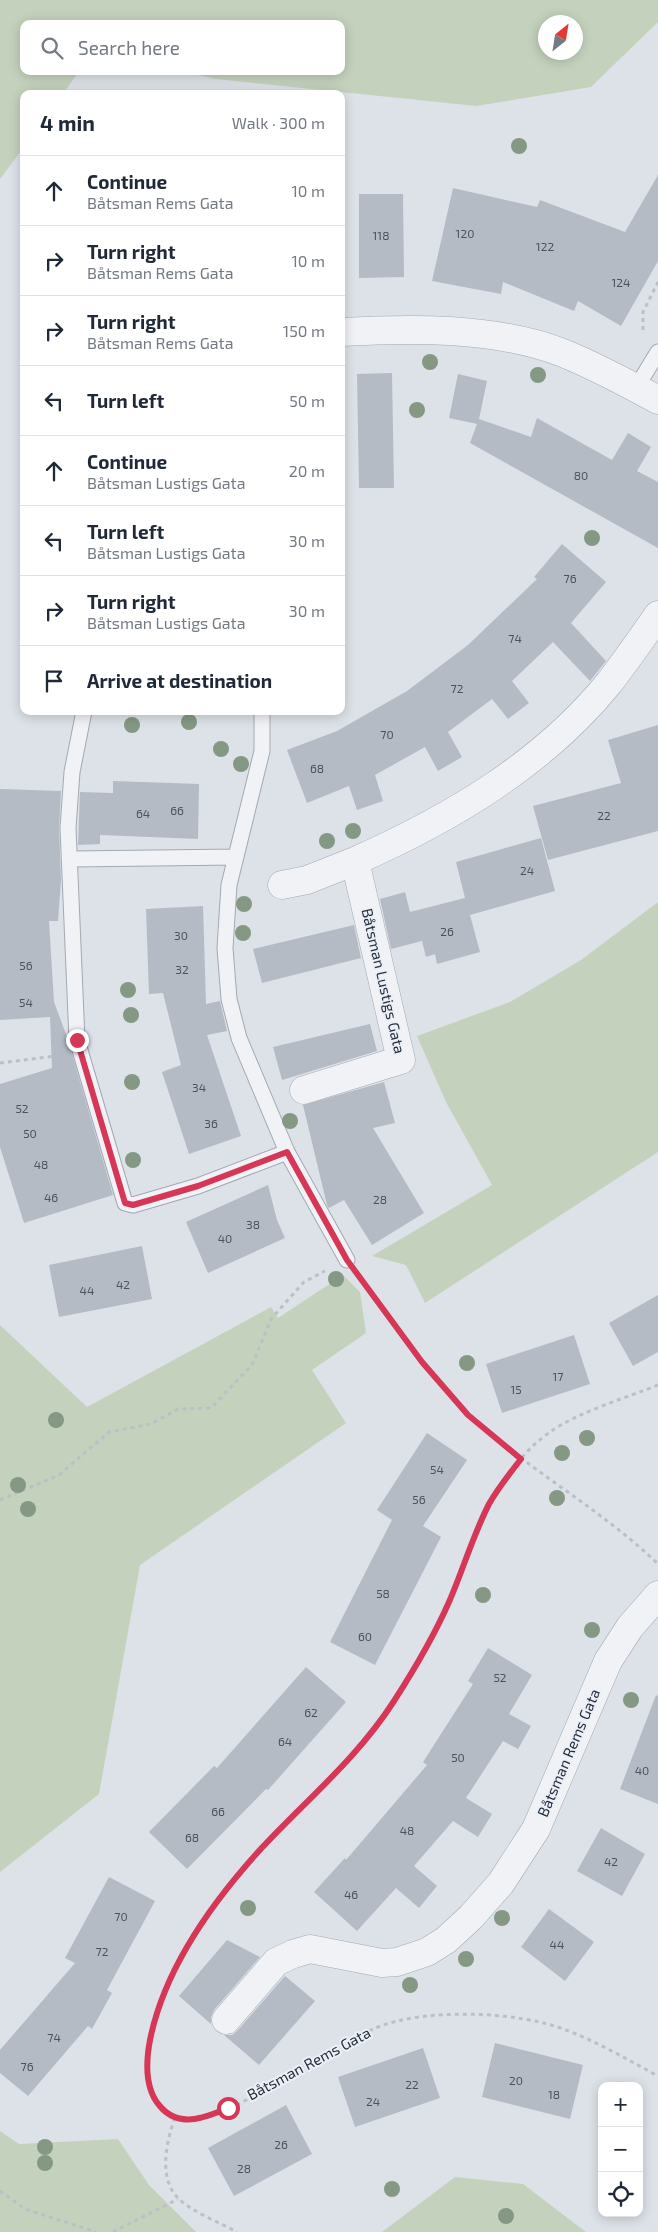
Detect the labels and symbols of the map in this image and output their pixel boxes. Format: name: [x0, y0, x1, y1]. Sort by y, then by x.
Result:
north arrow: [538, 15, 583, 60]
house number: 120: [456, 226, 474, 240]
house number: 118: [373, 228, 389, 242]
house number: 122: [536, 239, 554, 253]
house number: 124: [612, 275, 630, 289]
house number: 80: [574, 468, 588, 482]
house number: 76: [563, 571, 577, 585]
house number: 74: [508, 631, 522, 645]
house number: 72: [451, 681, 464, 695]
house number: 70: [380, 727, 394, 741]
house number: 68: [310, 761, 324, 775]
house number: 66: [170, 803, 184, 817]
house number: 64: [136, 806, 150, 820]
house number: 22: [597, 808, 611, 822]
house number: 24: [520, 863, 534, 877]
street label: Båtsman Lustigs Gata: [358, 906, 409, 1055]
house number: 26: [440, 924, 454, 938]
house number: 30: [174, 928, 188, 942]
house number: 56: [19, 958, 33, 972]
house number: 32: [175, 962, 189, 976]
house number: 54: [19, 995, 33, 1009]
route end: [66, 1029, 89, 1052]
house number: 34: [192, 1080, 206, 1094]
house number: 52: [15, 1101, 29, 1115]
house number: 36: [204, 1116, 218, 1130]
house number: 50: [23, 1126, 37, 1140]
house number: 48: [34, 1157, 48, 1171]
house number: 46: [44, 1190, 58, 1204]
house number: 28: [373, 1192, 387, 1206]
house number: 38: [246, 1217, 260, 1231]
house number: 40: [218, 1231, 232, 1245]
house number: 42: [116, 1277, 130, 1291]
house number: 44: [80, 1283, 94, 1297]
house number: 17: [553, 1369, 563, 1383]
house number: 15: [510, 1382, 522, 1396]
house number: 54: [430, 1462, 444, 1476]
house number: 56: [412, 1492, 426, 1506]
house number: 58: [376, 1586, 390, 1600]
house number: 60: [358, 1629, 372, 1643]
house number: 52: [493, 1670, 507, 1684]
street label: Båtsman Rems Gata: [533, 1686, 603, 1819]
house number: 62: [304, 1705, 318, 1719]
house number: 64: [278, 1734, 292, 1748]
house number: 50: [451, 1750, 465, 1764]
house number: 40: [635, 1763, 649, 1777]
house number: 66: [211, 1804, 225, 1818]
house number: 48: [400, 1823, 414, 1837]
house number: 68: [185, 1830, 199, 1844]
house number: 42: [604, 1854, 618, 1868]
house number: 46: [344, 1887, 358, 1901]
house number: 70: [114, 1909, 128, 1923]
house number: 44: [550, 1937, 564, 1951]
house number: 72: [96, 1944, 109, 1958]
street label: Båtsman Rems Gata: [244, 2023, 373, 2103]
house number: 74: [47, 2030, 61, 2044]
house number: 76: [20, 2059, 34, 2073]
house number: 20: [509, 2073, 523, 2087]
house number: 22: [405, 2077, 419, 2091]
house number: 18: [548, 2087, 560, 2101]
house number: 24: [366, 2094, 380, 2108]
route start: [217, 2097, 240, 2120]
house number: 26: [274, 2137, 288, 2151]
house number: 28: [237, 2161, 251, 2175]

